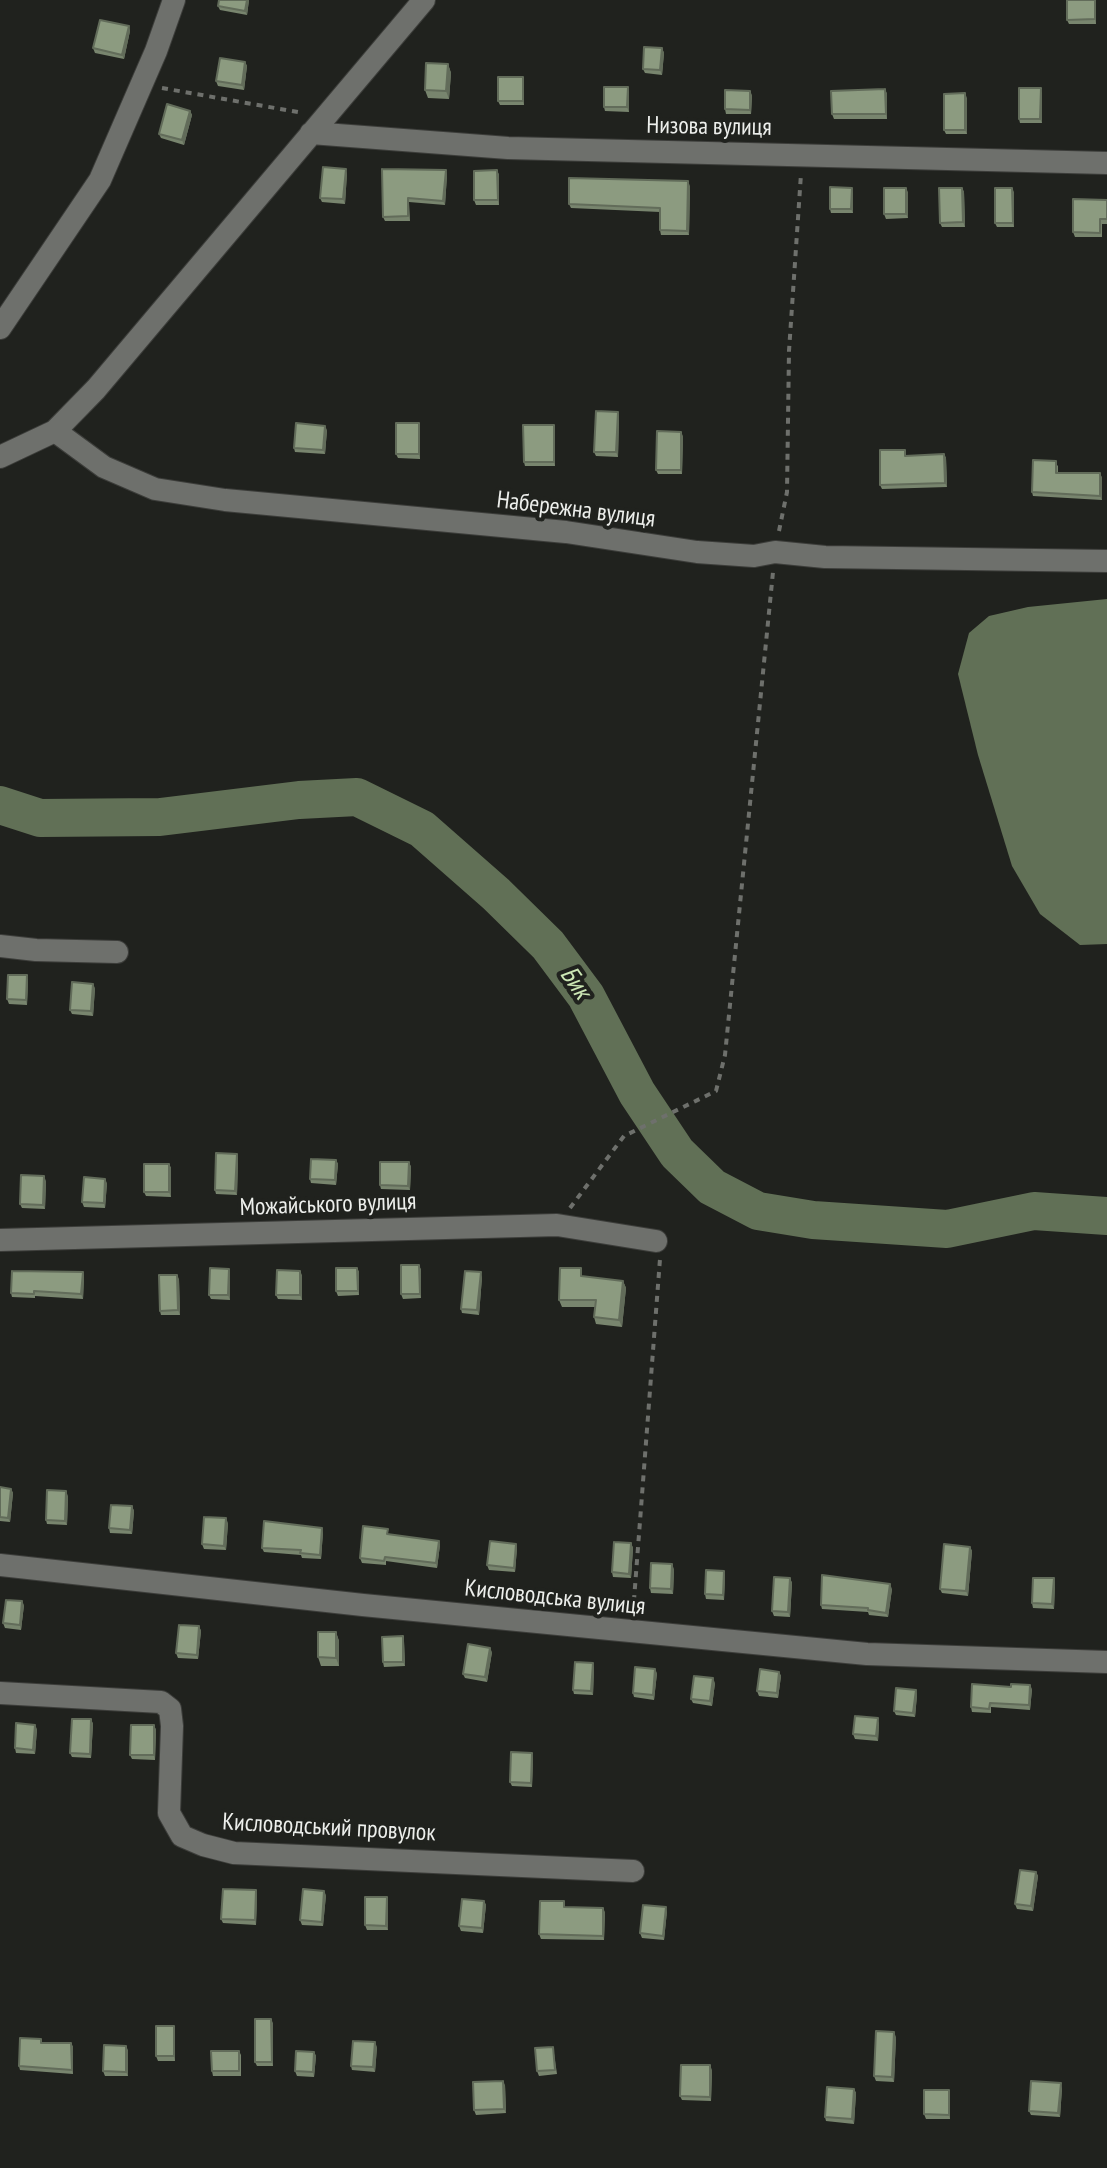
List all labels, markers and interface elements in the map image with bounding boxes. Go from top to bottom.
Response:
street label: Низова вулиця [646,112,772,142]
street label: Набережна вулиця [495,486,657,534]
water label: Бик [553,961,597,1005]
street label: Можайського вулиця [239,1188,417,1222]
street label: Кисловодська вулиця [463,1574,647,1622]
street label: Кисловодський провулок [222,1808,436,1848]

